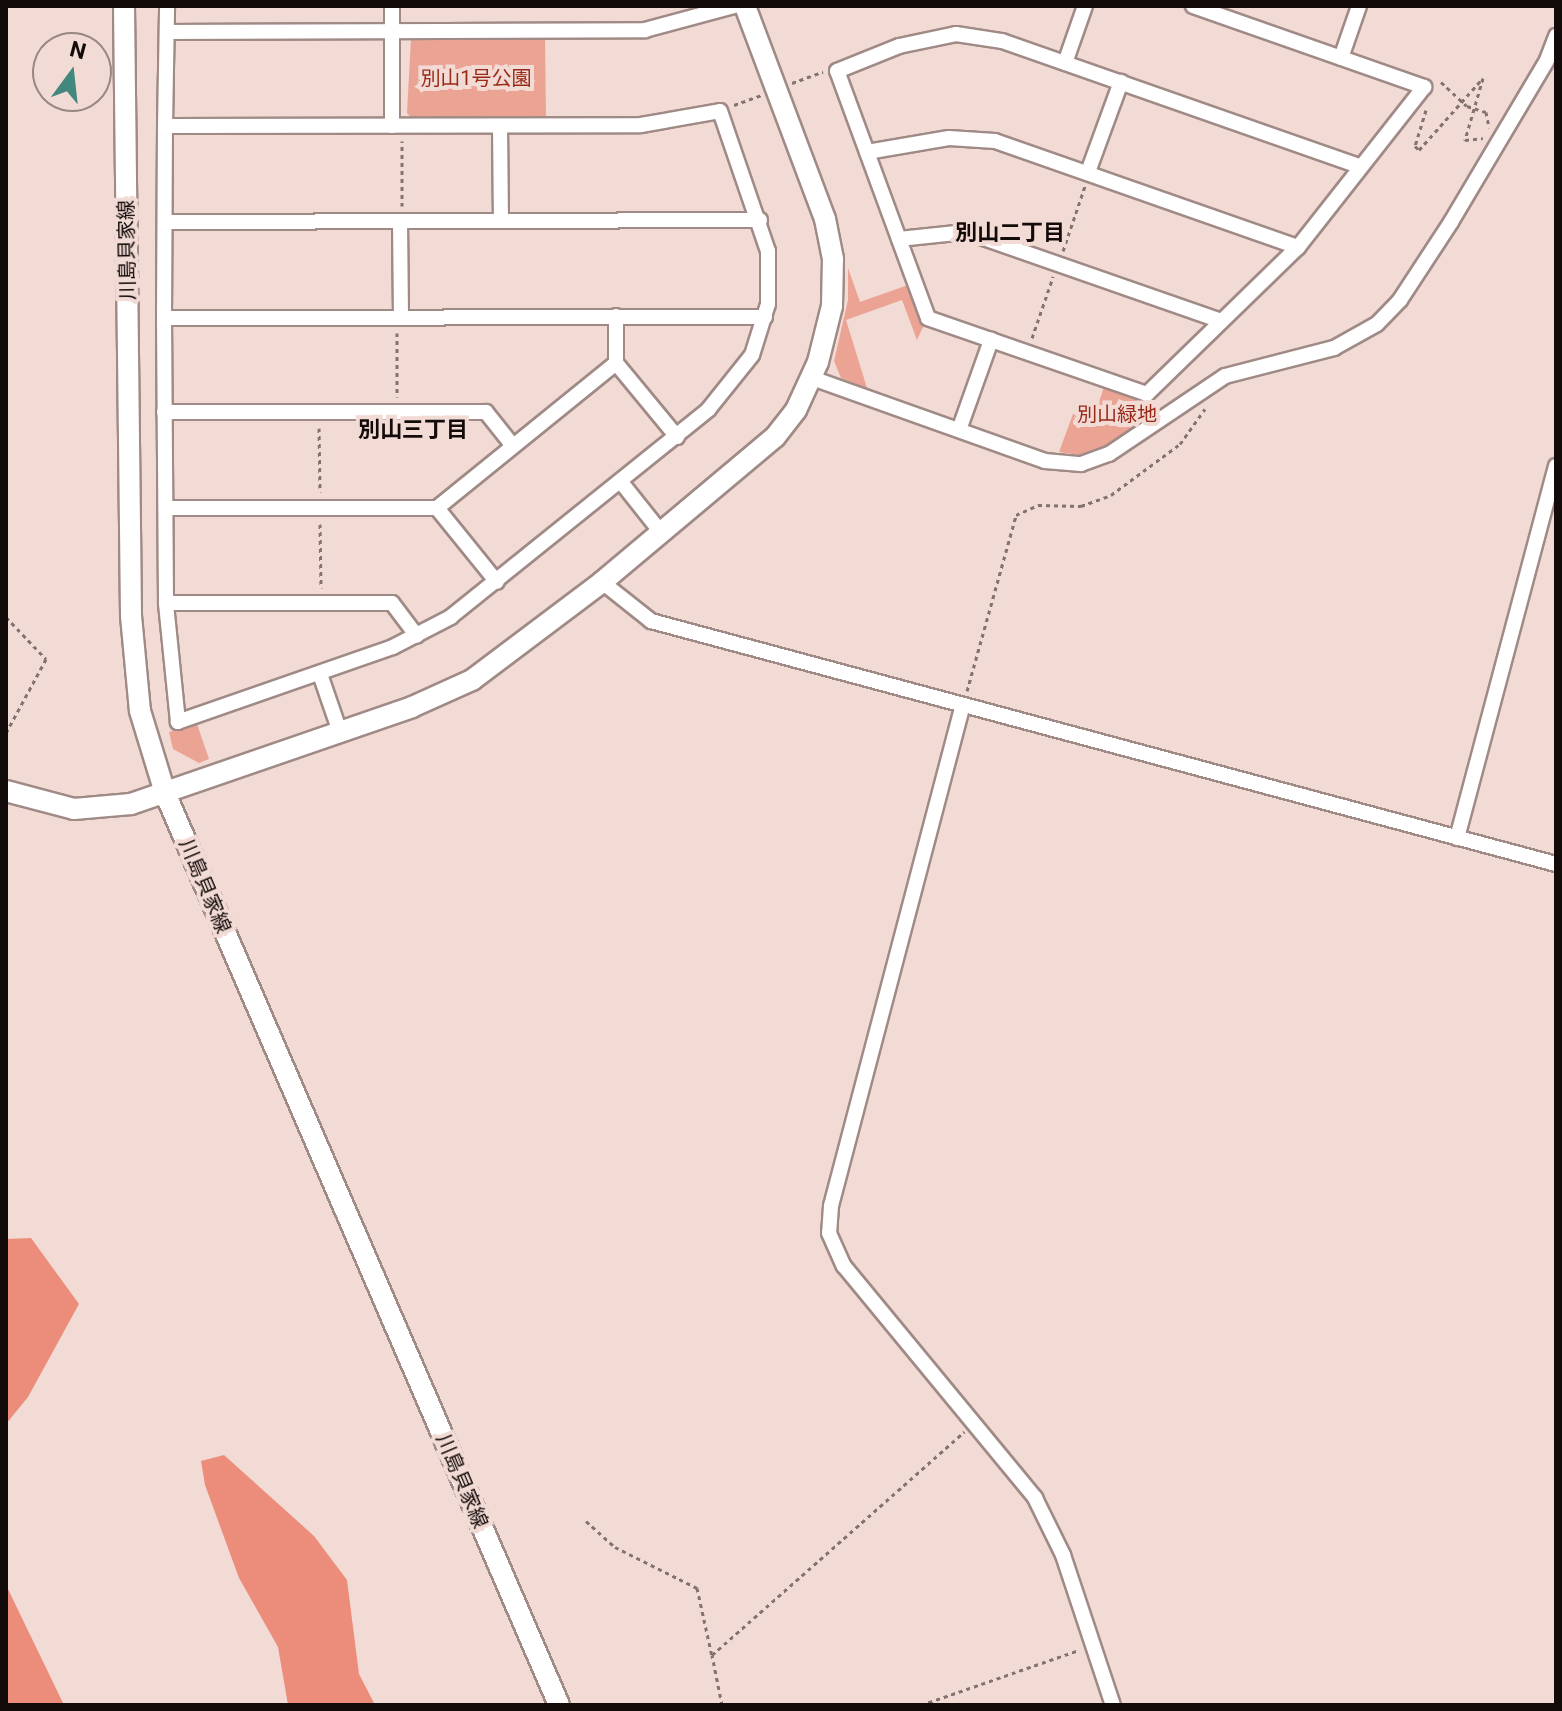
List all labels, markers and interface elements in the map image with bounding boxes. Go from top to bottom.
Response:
north arrow [32,32,112,112]
text: N [67,36,89,64]
park label: 別山1号公園 [420,66,532,90]
street label: 川島貝家線 [114,200,140,300]
district label: 別山二丁目 [955,220,1065,246]
park label: 別山緑地 [1077,402,1157,426]
district label: 別山三丁目 [358,417,468,443]
street label: 川島貝家線 [174,835,236,937]
street label: 川島貝家線 [431,1430,493,1532]

